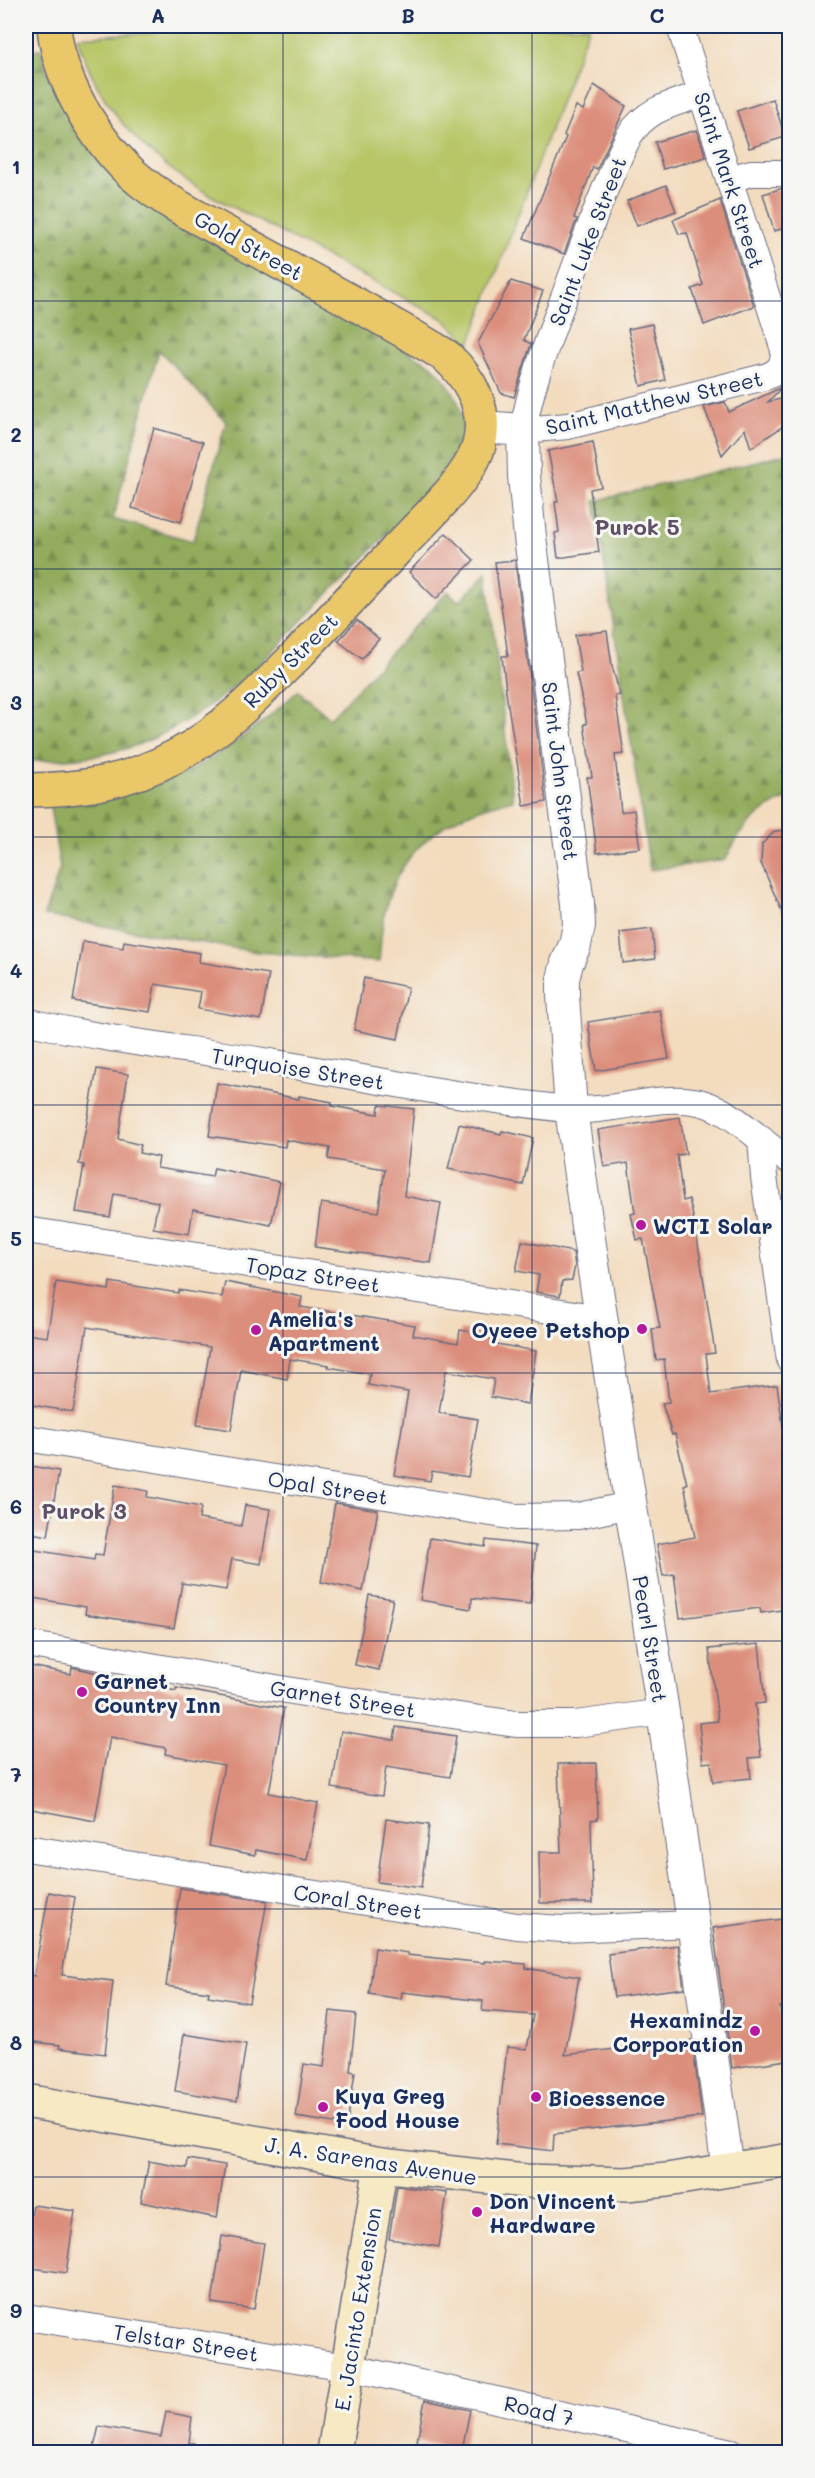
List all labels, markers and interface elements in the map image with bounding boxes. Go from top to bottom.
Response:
text: A [151,2,165,28]
text: B [401,2,415,28]
text: C [650,2,665,28]
street label: Saint Mark Street [689,88,771,272]
text: 1 [12,153,20,179]
street label: Saint Luke Street [542,153,632,329]
street label: Gold Street [190,204,308,286]
street label: Saint Matthew Street [543,364,765,440]
text: 2 [10,421,22,447]
district label: Purok 5 [594,512,680,541]
street label: Ruby Street [237,607,343,713]
street label: Saint John Street [537,680,585,862]
text: 3 [10,689,22,715]
text: 4 [10,957,23,983]
street label: Turquoise Street [210,1041,386,1095]
place label: WCTI Solar [653,1212,773,1239]
marker: WCTI Solar [634,1218,648,1232]
text: 5 [10,1225,22,1251]
street label: Topaz Street [244,1250,382,1298]
place label: Amelia's Apartment [268,1305,380,1356]
place label: Oyeee Petshop [472,1316,630,1344]
marker: Oyeee Petshop [635,1322,649,1336]
marker: Amelia's Apartment [249,1323,263,1337]
street label: Opal Street [266,1464,390,1510]
text: 6 [10,1493,22,1519]
district label: Purok 3 [41,1496,127,1525]
street label: Pearl Street [628,1574,674,1704]
place label: Garnet Country Inn [94,1667,220,1719]
street label: Garnet Street [268,1673,418,1723]
marker: Garnet Country Inn [75,1685,89,1699]
text: 7 [10,1761,22,1787]
street label: Coral Street [292,1878,424,1924]
place label: Hexamindz Corporation [613,2006,743,2057]
marker: Hexamindz Corporation [748,2024,762,2038]
text: 8 [10,2029,22,2055]
place label: Kuya Greg Food House [335,2082,460,2133]
place label: Bioessence [548,2084,665,2111]
marker: Bioessence [529,2090,543,2104]
marker: Kuya Greg Food House [316,2100,330,2114]
street label: J. A. Sarenas Avenue [263,2130,479,2190]
place label: Don Vincent Hardware [489,2187,616,2238]
street label: E. Jacinto Extension [328,2205,386,2413]
marker: Don Vincent Hardware [470,2205,484,2219]
text: 9 [10,2297,22,2323]
street label: Telstar Street [111,2317,261,2367]
street label: Road 7 [502,2389,576,2431]

